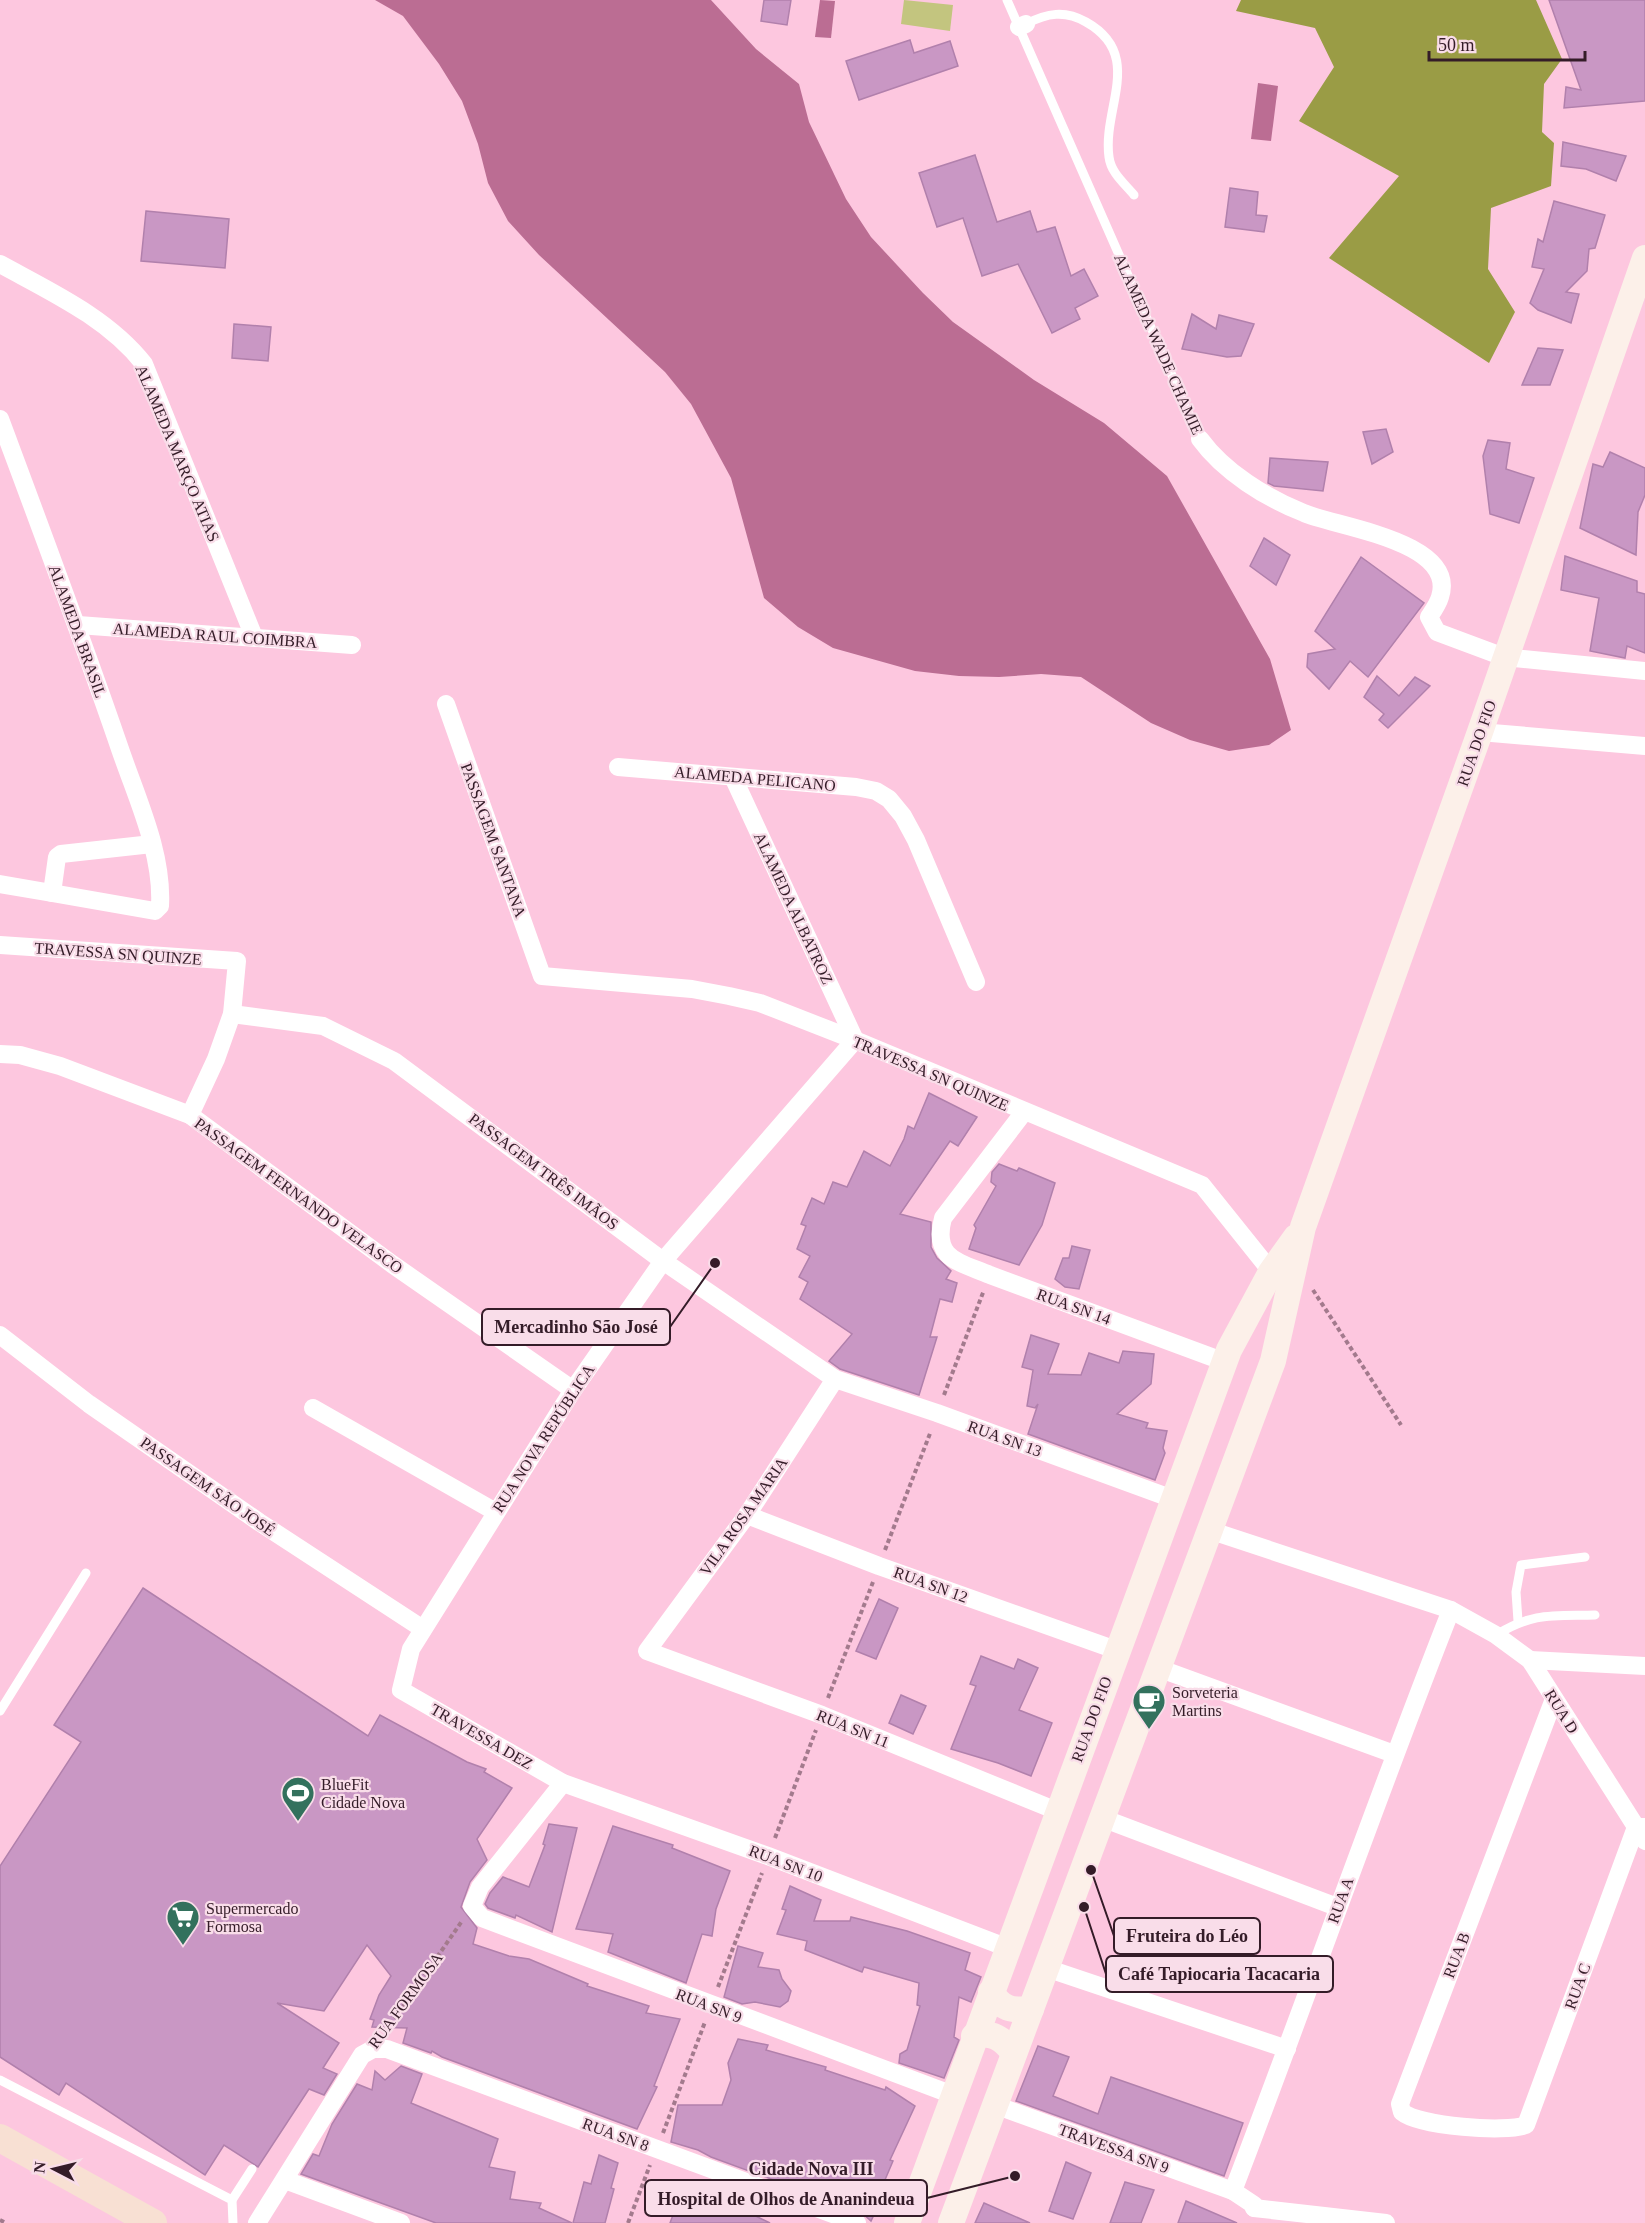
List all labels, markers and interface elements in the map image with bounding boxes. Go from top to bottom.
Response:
scale bar [1429,24,1585,62]
text: 50 m [1438,35,1475,55]
street label: ALAMEDA WADE CHAMIE [1111,251,1206,437]
street label: ALAMEDA MARÇO ATIAS [132,362,223,544]
street label: ALAMEDA BRASIL [46,562,109,700]
street label: ALAMEDA RAUL COIMBRA [112,620,318,651]
street label: RUA DO FIO [1454,698,1499,788]
street label: PASSAGEM SANTANA [458,761,530,920]
street label: ALAMEDA PELICANO [673,763,836,794]
street label: ALAMEDA ALBATROZ [751,829,836,987]
street label: TRAVESSA SN QUINZE [34,939,202,968]
street label: TRAVESSA SN QUINZE [850,1033,1011,1114]
street label: PASSAGEM TRÊS IMÃOS [466,1109,622,1233]
street label: PASSAGEM FERNANDO VELASCO [192,1114,406,1276]
street label: RUA SN 14 [1035,1285,1113,1328]
callout: Mercadinho São José [482,1309,670,1345]
text: Mercadinho São José [494,1317,658,1337]
street label: RUA NOVA REPÚBLICA [488,1360,598,1515]
street label: RUA SN 13 [966,1417,1044,1460]
street label: PASSAGEM SÃO JOSÉ [137,1433,279,1539]
street label: VILA ROSA MARIA [696,1454,791,1579]
street label: RUA SN 12 [892,1563,970,1606]
street label: RUA DO FIO [1068,1674,1115,1764]
cafe icon: Sorveteria Martins [1131,1683,1167,1730]
place label: Sorveteria Martins [1172,1684,1238,1719]
street label: RUA D [1542,1686,1582,1736]
street label: TRAVESSA DEZ [428,1700,536,1773]
street label: RUA SN 11 [814,1706,892,1751]
sports icon: BlueFit Cidade Nova [280,1775,316,1822]
place label: BlueFit Cidade Nova [321,1776,405,1811]
street label: RUA SN 10 [747,1842,825,1885]
street label: RUA A [1324,1874,1357,1925]
supermarket icon: Supermercado Formosa [165,1899,201,1946]
place label: Supermercado Formosa [206,1900,298,1935]
callout: Fruteira do Léo [1114,1918,1260,1954]
text: Fruteira do Léo [1126,1926,1248,1946]
street label: RUA B [1440,1930,1473,1980]
street label: RUA FORMOSA [365,1949,446,2052]
callout: Café Tapiocaria Tacacaria [1106,1956,1333,1992]
street label: RUA C [1561,1961,1594,2011]
text: Café Tapiocaria Tacacaria [1118,1964,1320,1984]
street label: RUA SN 9 [673,1985,744,2026]
street label: RUA SN 8 [580,2115,651,2154]
street label: TRAVESSA SN 9 [1056,2121,1171,2176]
north arrow [24,2139,84,2199]
district label: Cidade Nova III [748,2159,874,2179]
text: N [30,2160,49,2174]
callout: Hospital de Olhos de Ananindeua [645,2180,927,2216]
text: Hospital de Olhos de Ananindeua [657,2189,915,2209]

